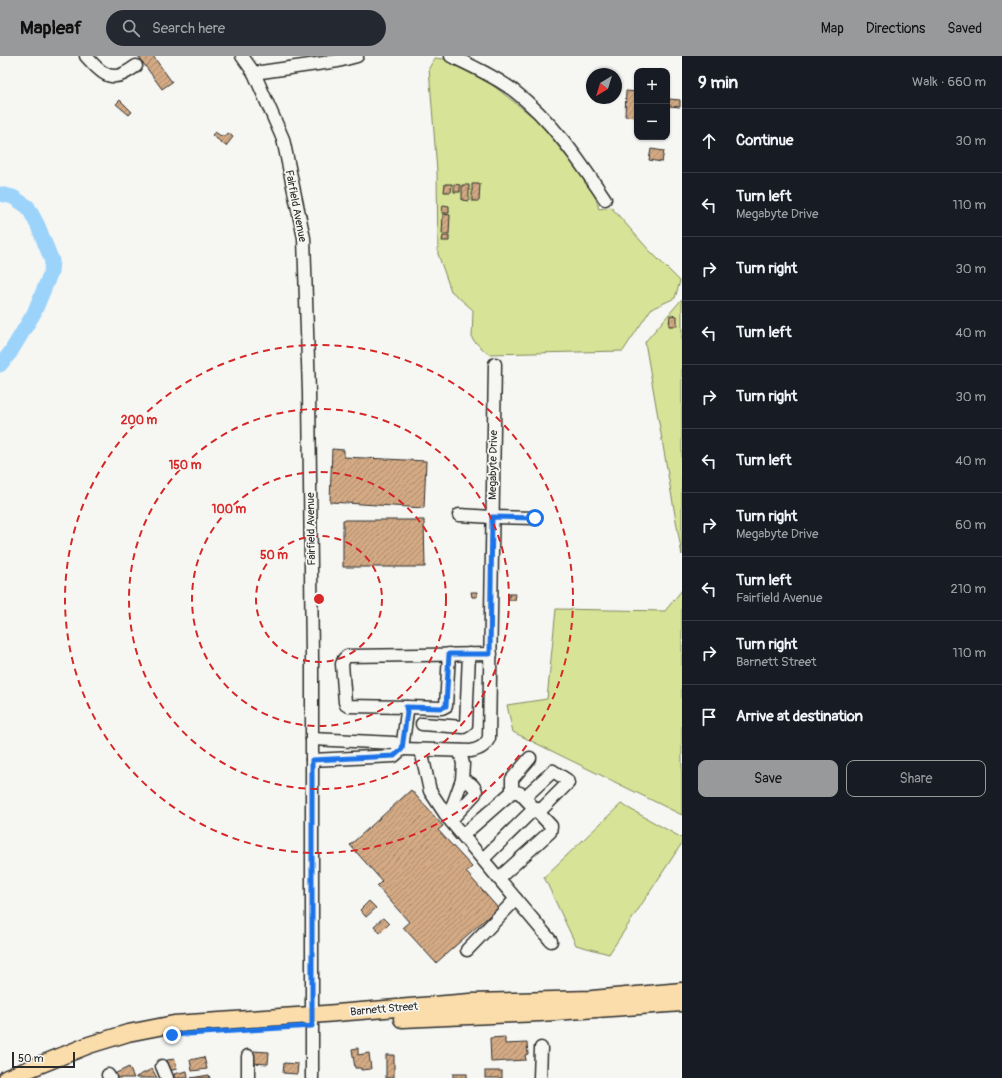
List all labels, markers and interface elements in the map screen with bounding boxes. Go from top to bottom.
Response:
search box [106,10,386,46]
text: Mapleaf [20,16,82,40]
icon: search [120,17,142,39]
text: Search here [152,19,225,38]
text: Map [821,20,844,37]
text: Directions [866,20,925,37]
text: Saved [947,20,982,37]
north arrow [586,68,622,104]
map controls [634,68,670,140]
button: + [634,68,670,104]
text: 9 min [698,72,738,93]
text: Walk · 660 m [912,74,986,90]
button: − [634,104,670,140]
icon: ahead [698,130,720,152]
text: Continue [736,131,794,150]
text: 30 m [956,133,986,149]
street label: Fairfield Avenue [283,169,309,244]
text: Turn left [736,187,792,206]
icon: left [698,194,720,216]
text: 110 m [953,197,986,213]
text: Megabyte Drive [736,206,819,222]
icon: right [698,258,720,280]
text: Turn right [736,259,797,278]
text: 30 m [956,261,986,277]
icon: left [698,322,720,344]
text: Turn left [736,323,792,342]
text: 40 m [955,325,986,341]
icon: right [698,386,720,408]
text: Turn right [736,387,797,406]
text: 30 m [956,389,986,405]
text: 200 m [121,413,158,428]
street label: Megabyte Drive [486,429,500,500]
icon: left [698,450,720,472]
text: Turn left [736,451,792,470]
text: 40 m [955,453,986,469]
text: 150 m [169,458,202,473]
street label: Fairfield Avenue [304,492,318,566]
text: 100 m [212,502,247,517]
text: Turn right [736,507,797,526]
route start [526,509,544,527]
icon: right [698,514,720,536]
text: 60 m [955,517,986,533]
text: Megabyte Drive [736,526,819,542]
text: 50 m [260,548,288,563]
text: Turn left [736,571,792,590]
icon: left [698,578,720,600]
text: 210 m [950,581,986,597]
text: Fairfield Avenue [736,590,822,606]
centre of rings [312,592,326,606]
text: Turn right [736,635,797,654]
icon: right [698,642,720,664]
text: 110 m [953,645,986,661]
text: Barnett Street [736,654,816,670]
icon: arrive [698,706,720,728]
text: Arrive at destination [736,707,863,726]
button: Save [698,760,838,797]
button: Share [846,760,986,797]
street label: Barnett Street [350,1000,419,1018]
route end [163,1026,181,1044]
scale bar [12,1050,75,1069]
text: 50 m [18,1052,44,1065]

